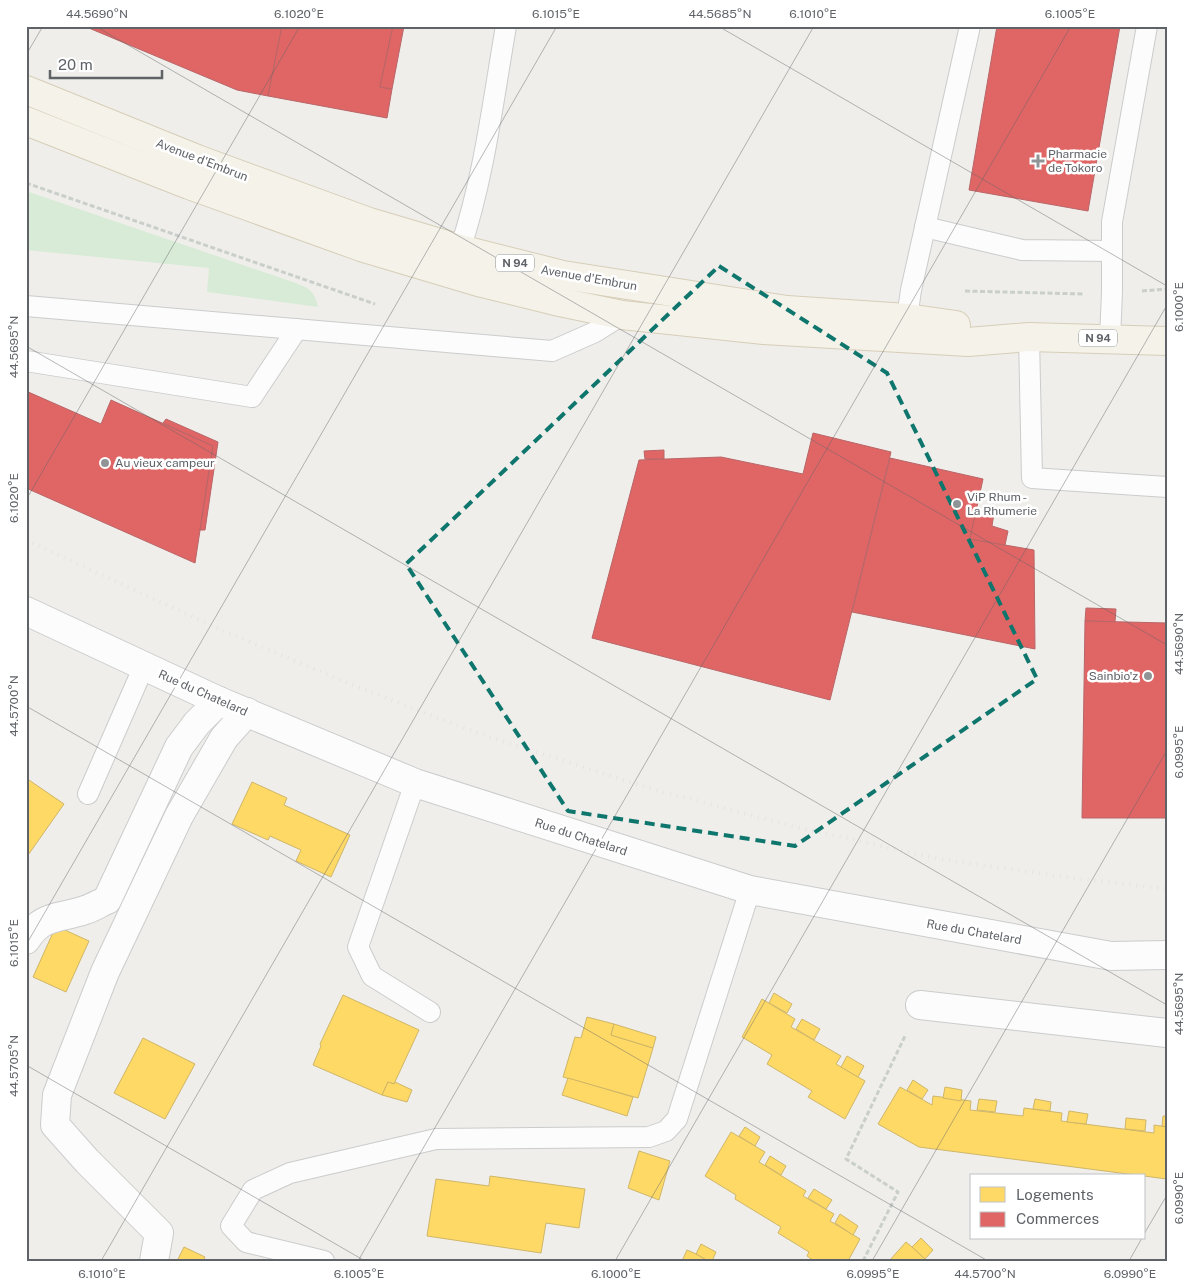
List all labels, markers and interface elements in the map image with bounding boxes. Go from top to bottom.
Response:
text: 44.5690°N [66,7,128,21]
text: 6.1020°E [274,7,324,21]
text: 6.1015°E [532,7,580,21]
text: 44.5685°N [689,7,751,21]
text: 6.1010°E [789,7,837,21]
text: 6.1005°E [1045,7,1095,21]
scale bar [50,48,162,80]
text: 20 m [58,56,93,73]
street label: Avenue d'Embrun [154,136,250,184]
place label: Pharmacie de Tokoro [1048,147,1107,175]
marker: Pharmacie de Tokoro [1032,155,1044,167]
road number: N 94 [496,254,534,272]
street label: Avenue d'Embrun [540,263,638,293]
text: 6.1000°E [1172,282,1186,332]
text: 44.5695°N [7,316,21,378]
road number: N 94 [1079,329,1117,346]
place label: Au vieux campeur [115,456,215,470]
marker: Au vieux campeur [99,457,111,469]
text: 6.1020°E [7,473,21,523]
place label: ViP Rhum - La Rhumerie [967,490,1037,518]
marker: ViP Rhum - La Rhumerie [951,498,963,510]
text: 44.5690°N [1172,613,1186,675]
street label: Rue du Chatelard [156,667,250,719]
place label: Sainbio'z [1089,669,1138,683]
marker: Sainbio'z [1142,670,1154,682]
text: 44.5700°N [7,675,21,737]
text: 6.0995°E [1172,725,1186,779]
street label: Rue du Chatelard [533,815,629,859]
street label: Rue du Chatelard [925,917,1023,947]
text: 6.1015°E [7,919,21,967]
text: 44.5695°N [1172,973,1186,1035]
text: 44.5705°N [7,1035,21,1097]
text: 6.0990°E [1172,1172,1186,1224]
legend [970,1174,1146,1240]
text: Logements [1016,1186,1094,1203]
text: Commerces [1016,1210,1099,1227]
text: 6.1010°E [78,1267,126,1281]
text: 6.1005°E [334,1267,384,1281]
text: 6.1000°E [591,1267,641,1281]
text: 6.0995°E [846,1267,900,1281]
text: 44.5700°N [954,1267,1016,1281]
text: 6.0990°E [1104,1267,1156,1281]

